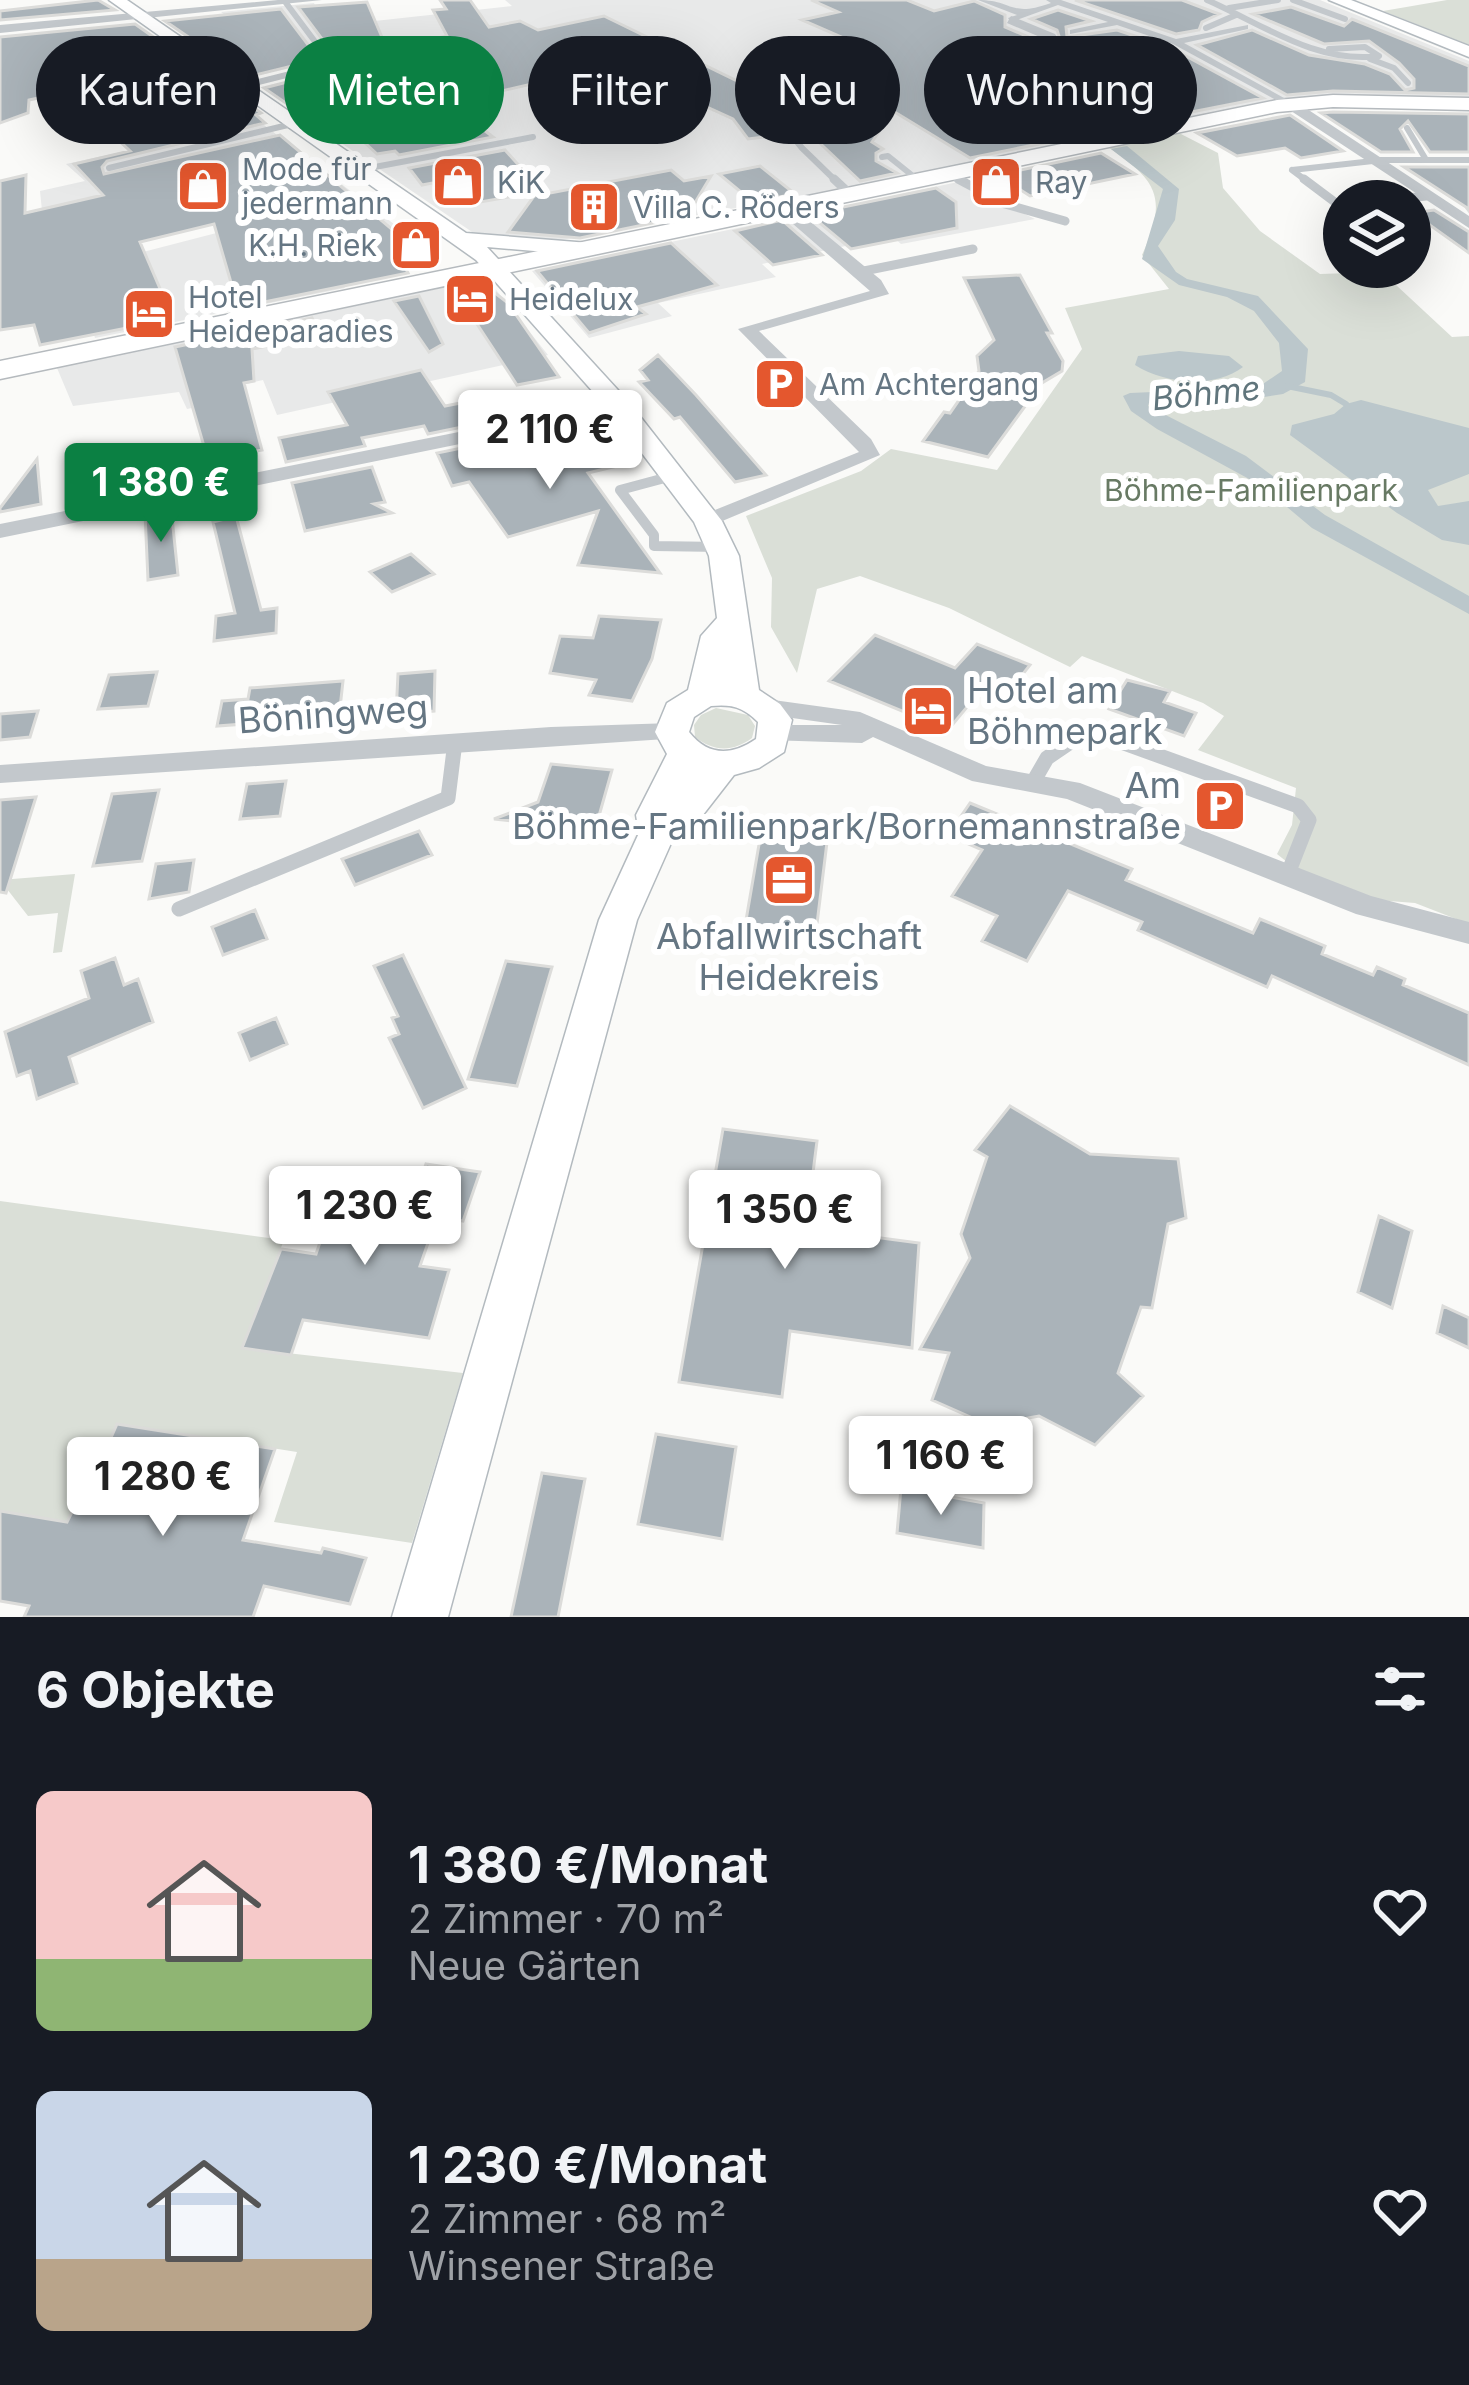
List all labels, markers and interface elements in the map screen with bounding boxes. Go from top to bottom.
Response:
chip: Kaufen [36,36,260,144]
chip: Mieten [284,36,504,144]
chip: Filter [528,36,711,144]
chip: Neu [735,36,900,144]
chip: Wohnung [924,36,1197,144]
place label: Mode für jedermann [241,151,393,221]
shop icon: KiK [430,154,486,210]
shop icon: Ray [968,154,1024,210]
shop icon: Mode für jedermann [175,158,231,214]
place label: KiK [497,164,545,200]
place label: Ray [1035,164,1088,200]
building icon: Villa C. Röders [566,179,622,235]
map controls [1323,180,1431,288]
button: layers [1323,180,1431,288]
place label: Villa C. Röders [633,189,840,225]
shop icon: K.H. Riek [388,217,444,273]
place label: K.H. Riek [248,227,378,263]
hotel icon: Heidelux [442,271,498,327]
place label: Hotel Heideparadies [188,279,394,349]
place label: Heidelux [509,281,633,317]
hotel icon: Hotel Heideparadies [121,286,177,342]
parking icon: Am Achtergang [752,356,808,412]
place label: Am Achtergang [819,366,1039,402]
water label: Böhme [1150,367,1262,419]
pin: 2 110 € [439,390,661,492]
text: 2 110 € [485,405,615,452]
pin: 1 380 € [50,443,272,545]
text: 1 380 € [92,458,230,505]
park label: Böhme-Familienpark [1104,472,1398,508]
place label: Hotel am Böhmepark [967,668,1163,753]
hotel icon: Hotel am Böhmepark [900,683,956,739]
street label: Böningweg [237,685,429,743]
place label: Am Böhme-Familienpark/Bornemannstraße [512,763,1181,848]
parking icon: Am Böhme-Familienpark/Bornemannstraße [1192,778,1248,834]
office icon: Abfallwirtschaft Heidekreis [761,852,817,908]
place label: Abfallwirtschaft Heidekreis [656,914,922,999]
pin: 1 230 € [254,1166,476,1268]
pin: 1 350 € [674,1170,896,1272]
text: 1 230 € [296,1181,434,1228]
text: 1 350 € [716,1185,854,1232]
pin: 1 160 € [830,1416,1052,1518]
text: 1 160 € [876,1431,1006,1478]
pin: 1 280 € [52,1437,274,1539]
text: 1 280 € [94,1452,232,1499]
icon: filters [1367,1656,1433,1722]
text: 6 Objekte [36,1659,275,1720]
text: 1 380 €/Monat [408,1834,768,1895]
icon: home [132,1839,276,1983]
icon: heart [1367,1878,1433,1944]
text: 2 Zimmer · 70 m² [408,1895,724,1942]
text: Neue Gärten [408,1942,641,1989]
text: 1 230 €/Monat [408,2134,767,2195]
icon: home [132,2139,276,2283]
icon: heart [1367,2178,1433,2244]
text: 2 Zimmer · 68 m² [408,2195,726,2242]
text: Winsener Straße [408,2242,715,2289]

